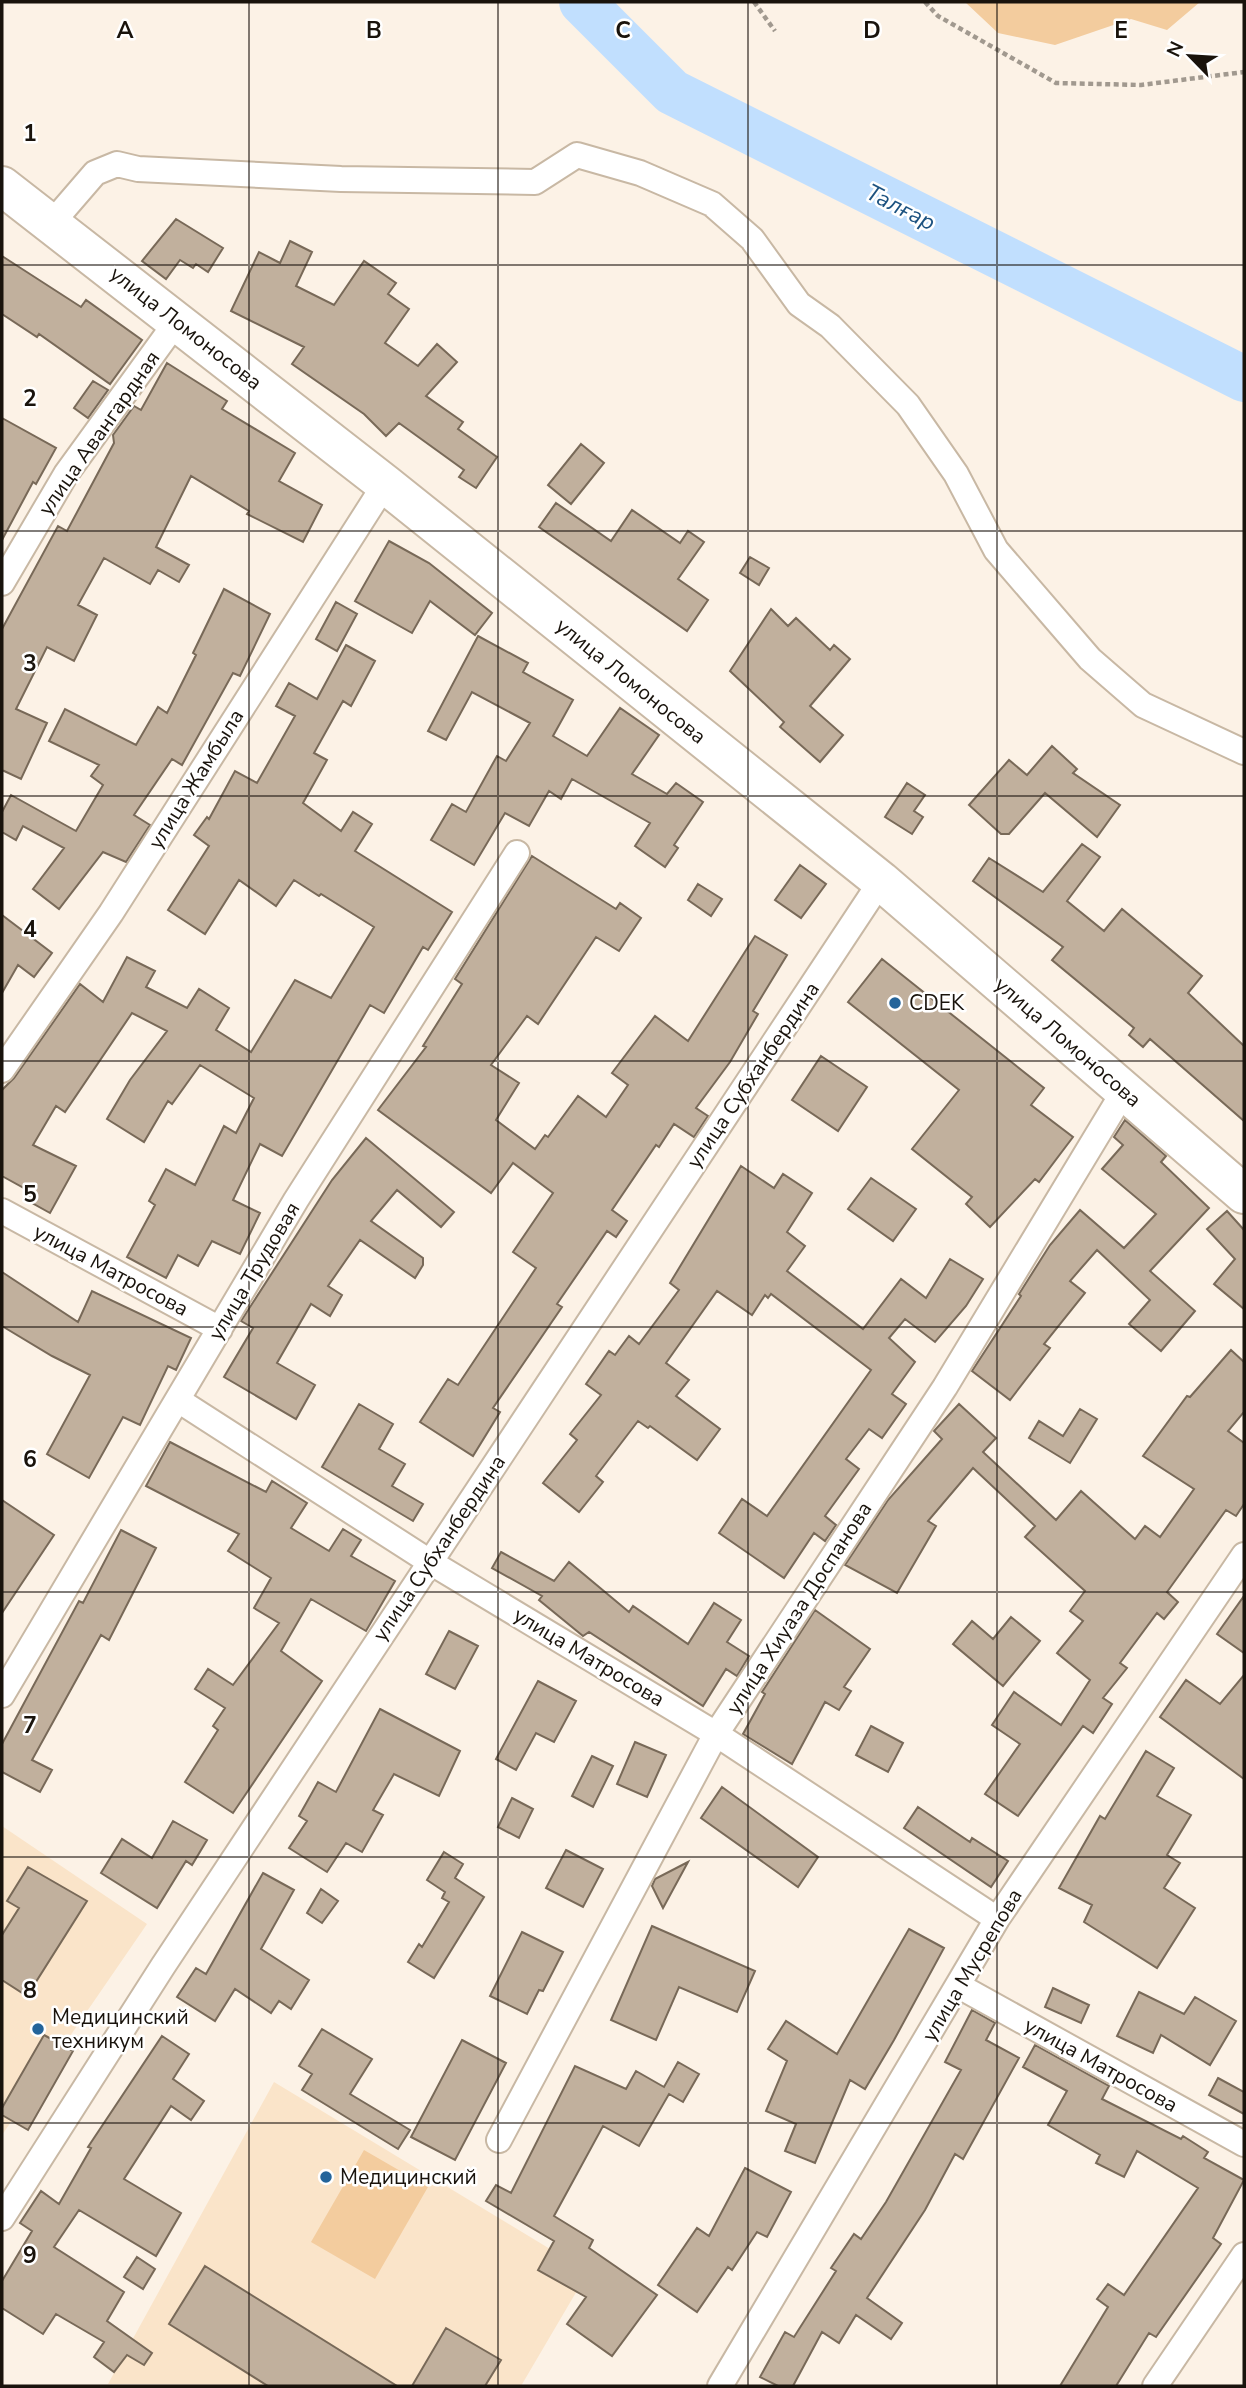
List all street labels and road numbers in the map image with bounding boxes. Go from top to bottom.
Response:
street label: улица Ломоносова [104,260,268,396]
street label: улица Авангардная [32,345,166,521]
street label: улица Ломоносова [550,612,712,750]
street label: улица Жамбыла [142,704,250,854]
street label: улица Ломоносова [989,970,1147,1114]
street label: улица Субханбердина [680,976,826,1174]
street label: улица Трудовая [202,1197,306,1345]
street label: улица Матросова [29,1217,193,1323]
street label: улица Субханбердина [366,1449,512,1647]
street label: улица Хиуаза Доспанова [720,1496,878,1720]
street label: улица Матросова [508,1601,670,1713]
street label: улица Мусрепова [915,1883,1029,2047]
street label: улица Матросова [1019,2011,1183,2119]

